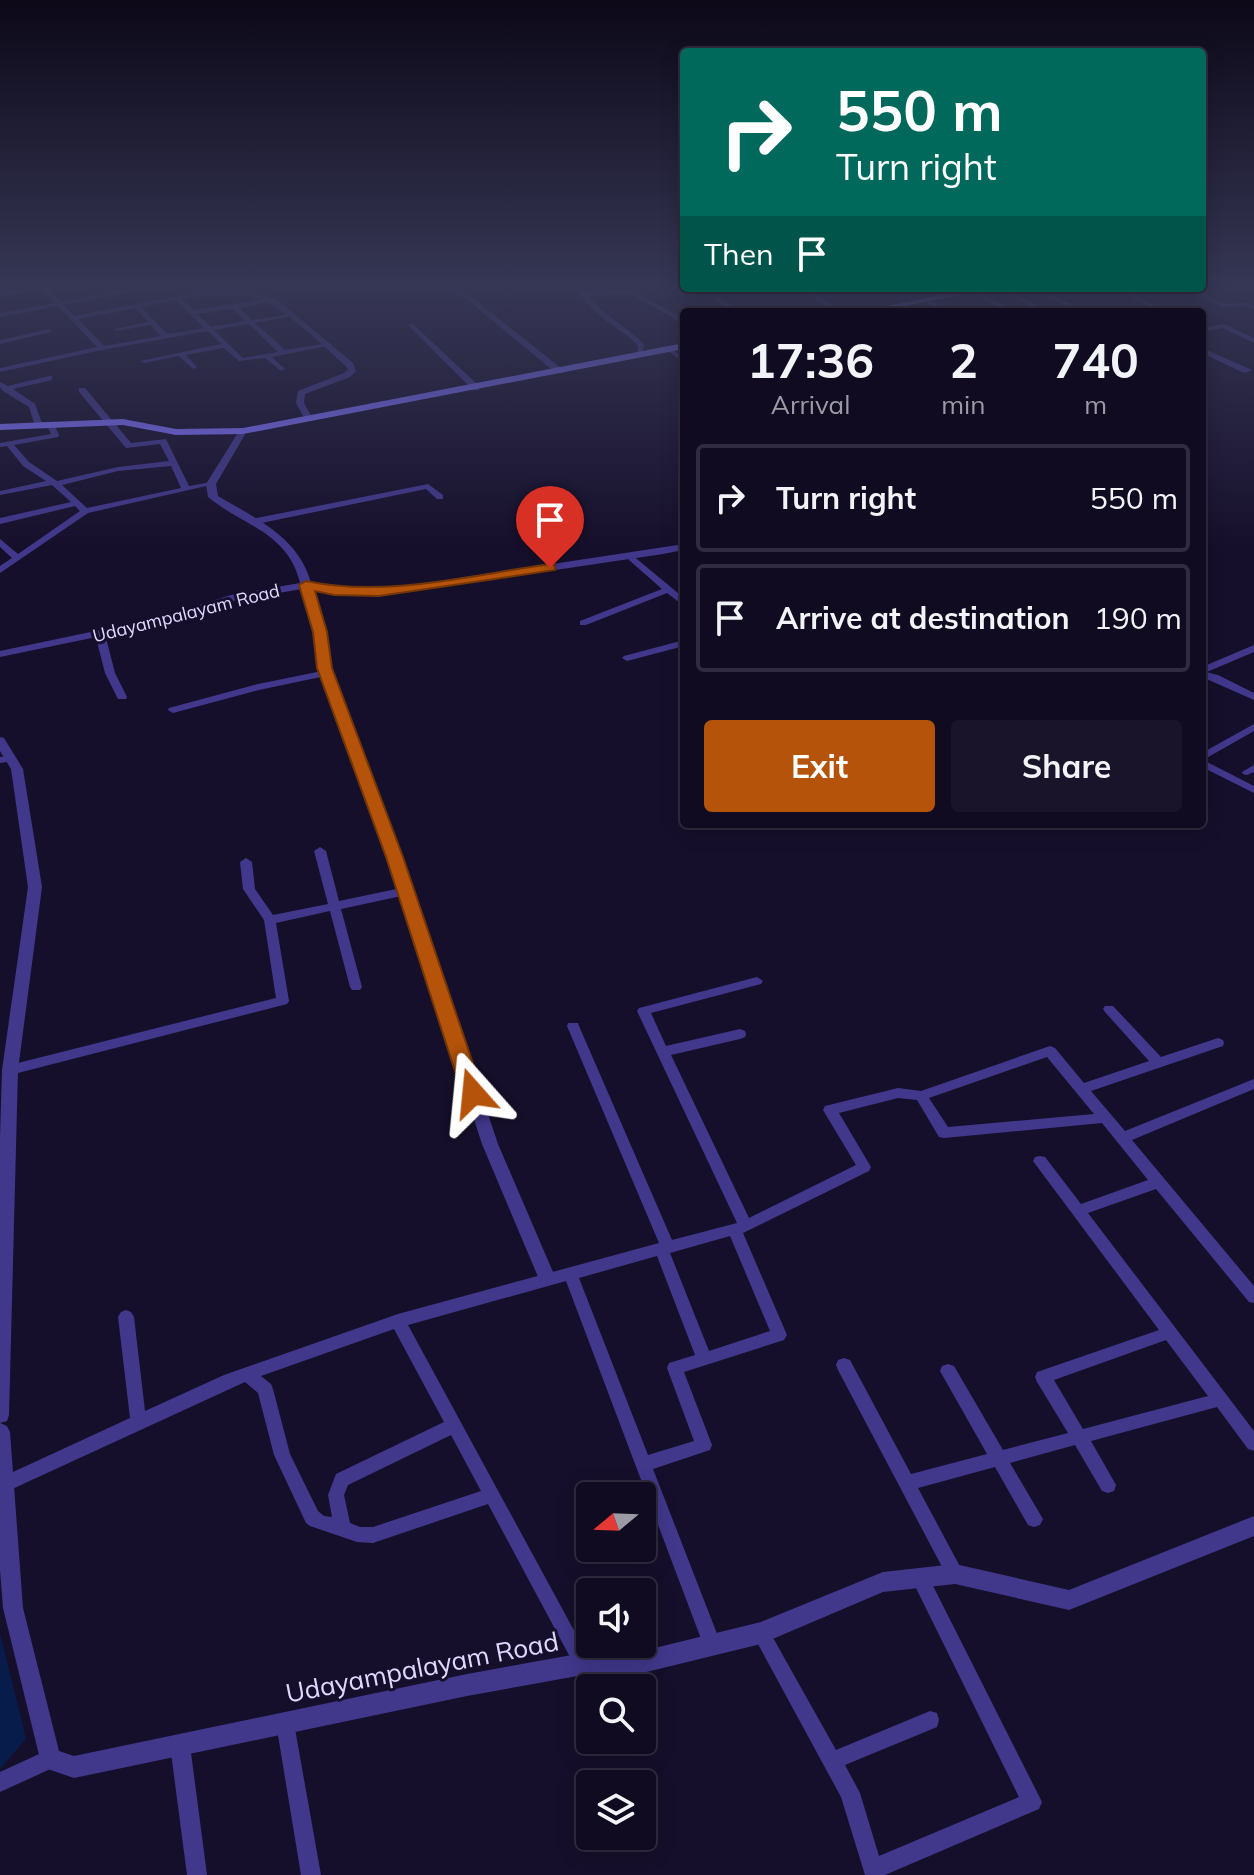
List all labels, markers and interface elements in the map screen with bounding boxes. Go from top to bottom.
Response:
text: 550 m [836,75,1003,145]
icon: right [704,80,808,184]
text: Turn right [836,144,997,189]
icon: arrive [790,232,834,276]
text: Then [704,235,774,273]
text: 17:36 [747,330,874,390]
text: 2 [949,330,978,390]
text: 740 [1053,330,1139,390]
text: Arrival [771,388,850,421]
text: min [941,388,985,421]
text: m [1084,388,1107,421]
icon: right [708,476,752,520]
text: Turn right [776,479,916,517]
text: 550 m [1090,479,1178,517]
pin [516,486,584,568]
icon: arrive [528,498,572,542]
street label: Udayampalayam Road [90,579,282,647]
icon: arrive [708,596,752,640]
text: Arrive at destination [776,599,1070,637]
text: 190 m [1094,599,1182,637]
button: Exit [704,720,935,812]
button: Share [951,720,1182,812]
position arrow [431,1051,515,1135]
north arrow [576,1482,656,1562]
map controls [576,1482,656,1850]
button: sound [576,1578,656,1658]
street label: Udayampalayam Road [283,1624,561,1710]
button: search [576,1674,656,1754]
button: layers [576,1770,656,1850]

